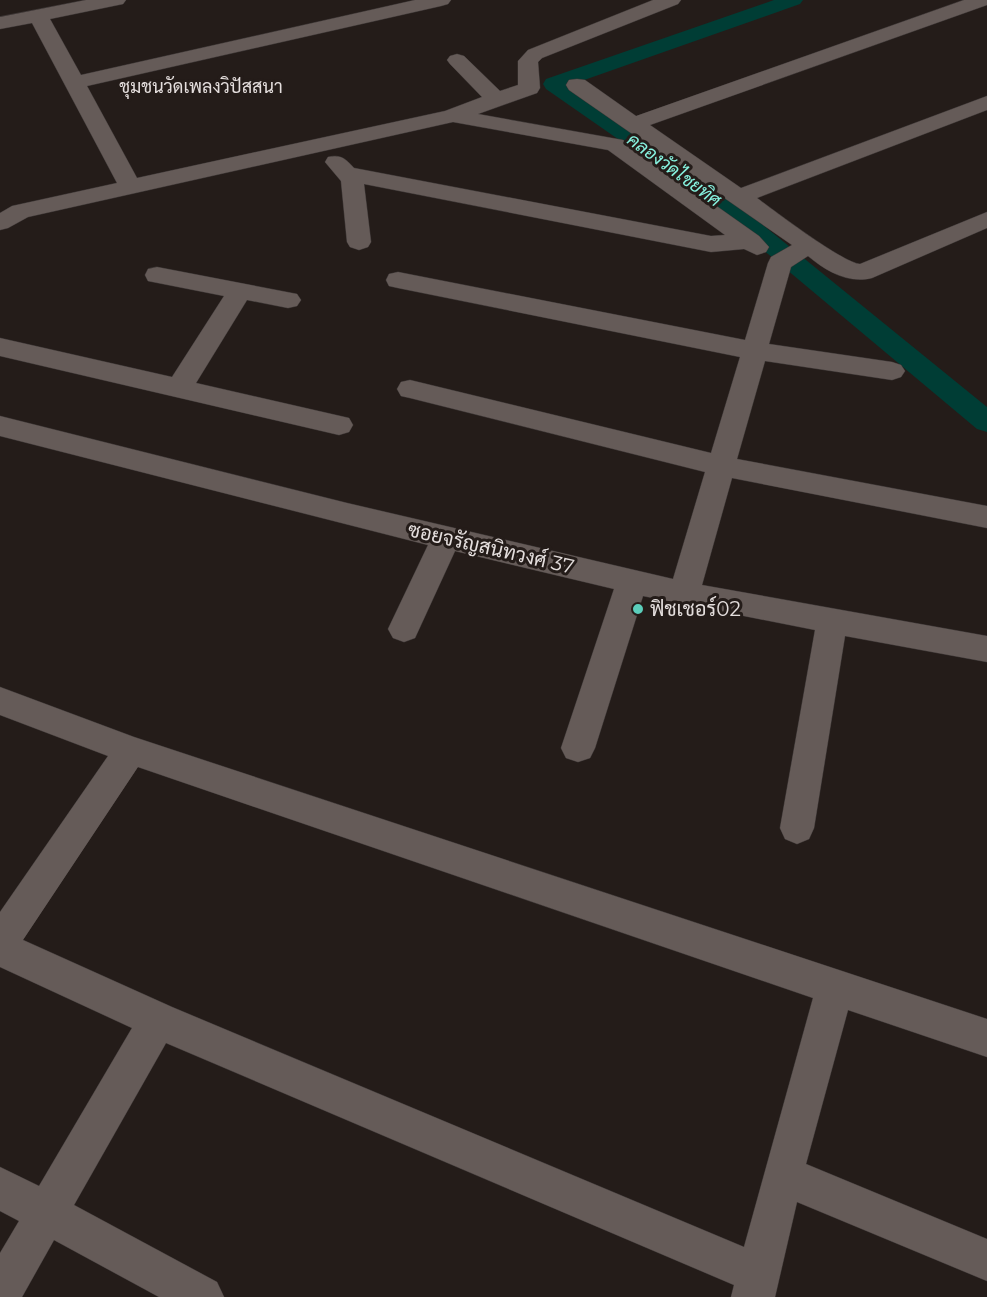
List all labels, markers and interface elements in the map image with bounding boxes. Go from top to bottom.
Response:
district label: ชุมชนวัดเพลงวิปัสสนา [119,76,283,99]
water label: คลองวัดไชยทิศ [623,127,727,212]
street label: ซอยจรัญสนิทวงศ์ 37 [406,515,577,579]
place label: ฟิชเชอร์02 [650,595,741,621]
marker: ฟิชเชอร์02 [631,602,645,616]

